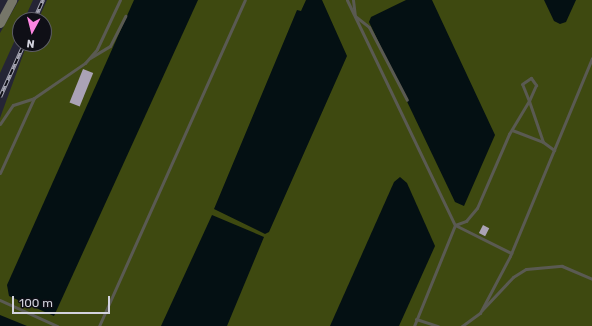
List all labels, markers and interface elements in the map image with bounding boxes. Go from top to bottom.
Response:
north arrow [12,12,52,52]
text: N [26,36,35,50]
scale bar [14,288,112,314]
text: 100 m [19,296,53,310]

